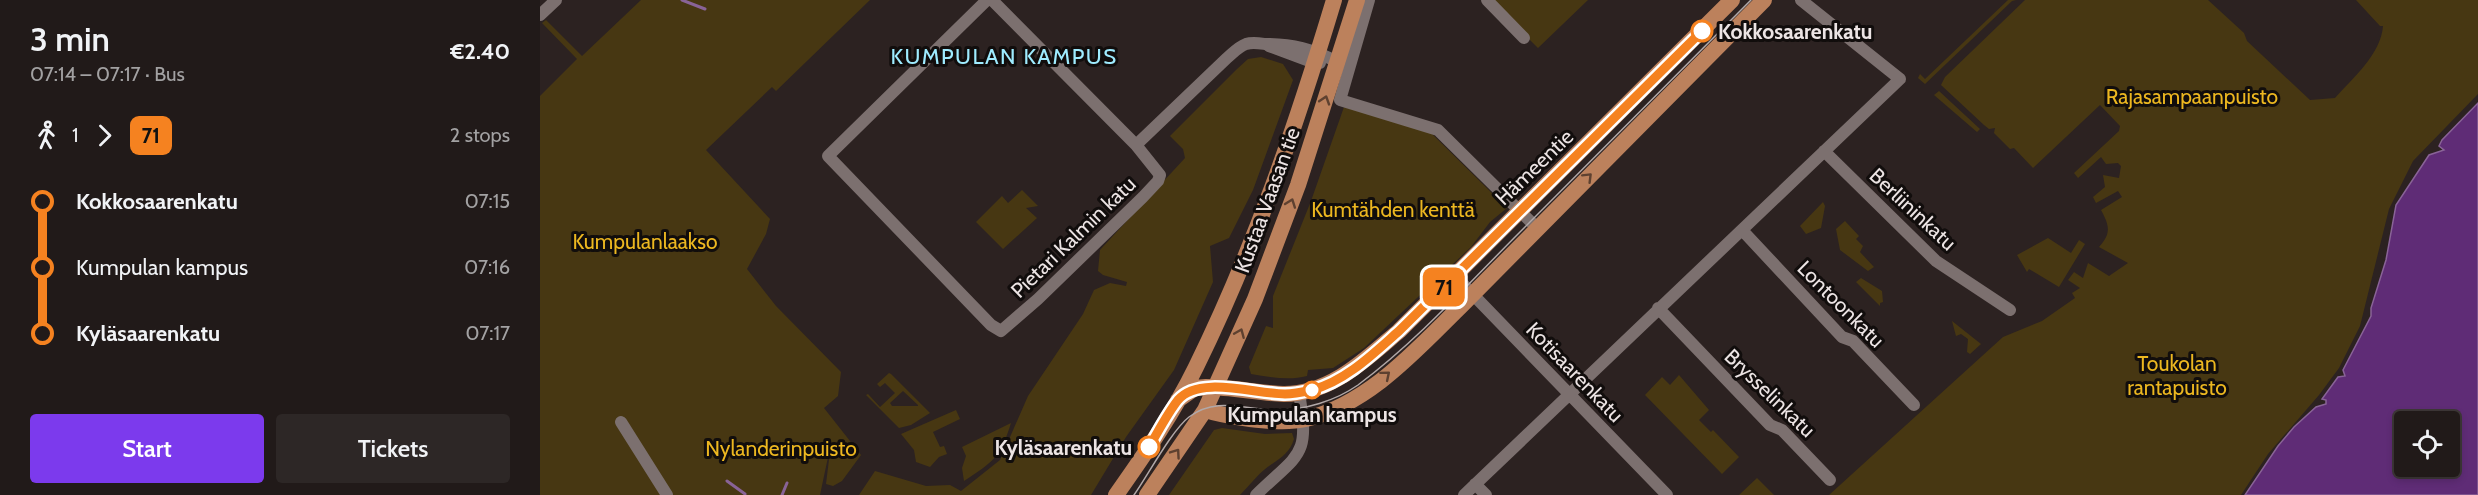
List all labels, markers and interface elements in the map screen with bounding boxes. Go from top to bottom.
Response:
text: 3 min [30,19,110,59]
place label: Kokkosaarenkatu [1718,19,1872,44]
marker: Kokkosaarenkatu [1691,20,1713,42]
text: €2.40 [450,38,510,65]
district label: KUMPULAN KAMPUS [890,43,1118,70]
text: 07:14 – 07:17 · Bus [30,62,185,86]
park label: Rajasampaanpuisto [2106,84,2278,110]
one-way arrow [1318,95,1330,106]
icon: walk [30,119,63,152]
icon: forward [88,119,121,152]
text: 1 [72,123,79,147]
text: 71 [142,123,160,148]
text: 2 stops [450,123,510,147]
street label: Kustaa Vaasan tie [1229,124,1305,276]
street label: Hämeentie [1490,124,1578,210]
street label: Berliininkatu [1865,163,1961,255]
street label: Pietari Kalmin katu [1005,171,1141,303]
one-way arrow [1581,174,1592,185]
text: Kokkosaarenkatu [76,188,238,215]
text: 07:15 [465,189,510,213]
park label: Kumtähden kenttä [1311,197,1475,222]
one-way arrow [1284,198,1297,209]
park label: Kumpulanlaakso [572,229,718,254]
text: Kumpulan kampus [76,254,248,281]
text: 07:16 [464,255,510,279]
street label: Lontoonkatu [1792,255,1890,353]
line badge: 71 [1417,268,1471,306]
text: 71 [1435,275,1453,300]
street label: Kotisaarenkatu [1521,317,1629,427]
text: Kyläsaarenkatu [76,320,220,347]
text: 07:17 [465,321,510,345]
one-way arrow [1233,328,1245,339]
street label: Brysselinkatu [1720,344,1820,442]
park label: Toukolan rantapuisto [2127,351,2227,400]
one-way arrow [1380,371,1391,382]
marker: Kumpulan kampus [1303,381,1321,399]
place label: Kumpulan kampus [1227,402,1397,427]
map controls [2394,411,2460,477]
button: locate [2394,411,2460,477]
button: Start [30,414,264,483]
button: Tickets [276,414,510,483]
place label: Kyläsaarenkatu [994,435,1132,460]
park label: Nylanderinpuisto [705,436,857,461]
marker: Kyläsaarenkatu [1138,436,1160,458]
one-way arrow [1169,448,1180,459]

